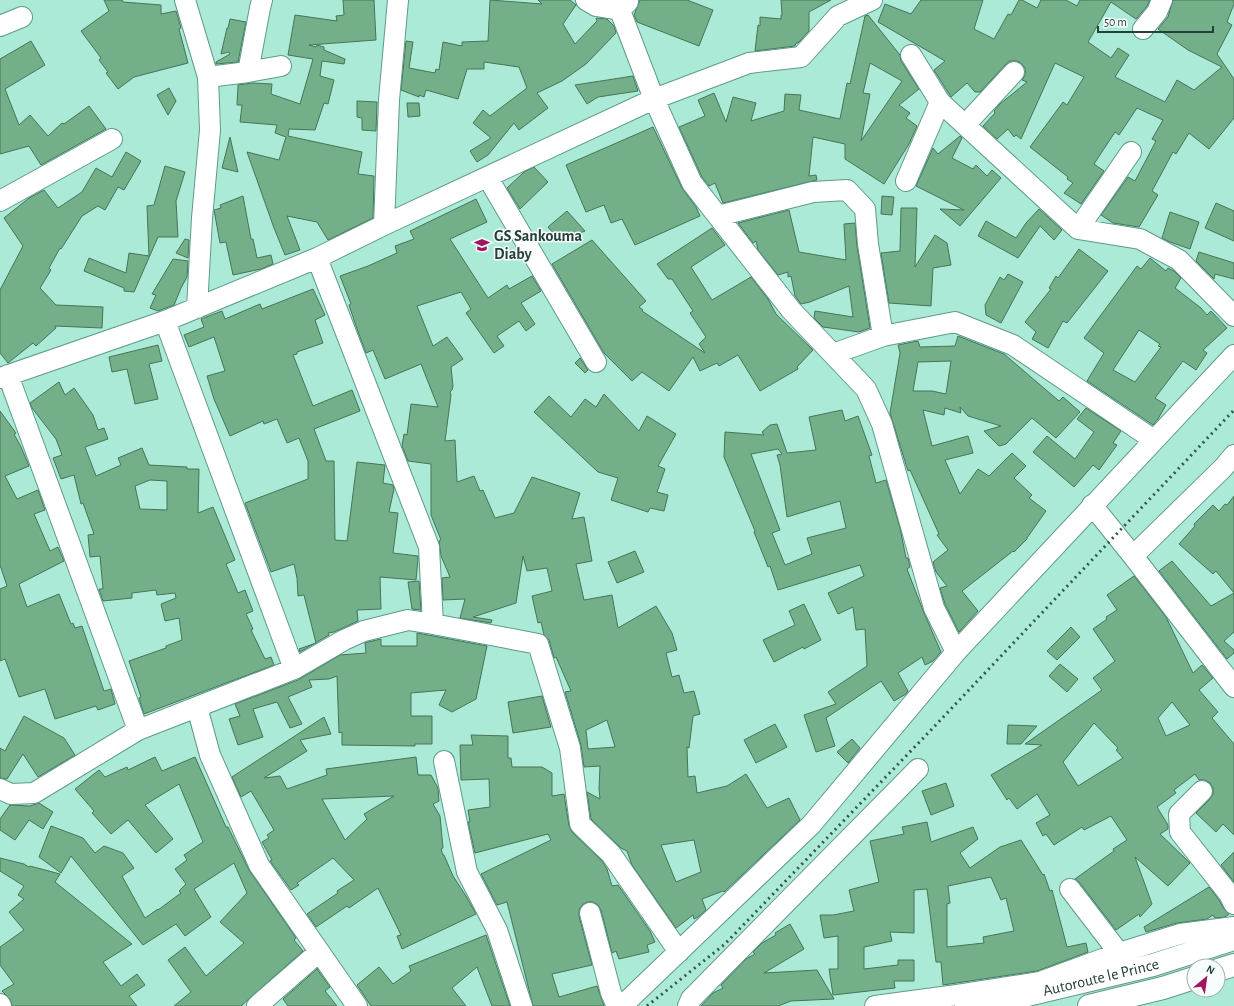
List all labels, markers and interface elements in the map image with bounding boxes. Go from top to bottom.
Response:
scale bar [1098,8,1213,34]
text: 50 m [1104,16,1127,28]
place label: GS Sankouma Diaby [494,228,582,263]
school or university icon: GS Sankouma Diaby [473,236,491,254]
street label: Autoroute le Prince [1041,956,1161,999]
north arrow [1186,958,1226,998]
text: N [1205,963,1217,976]

